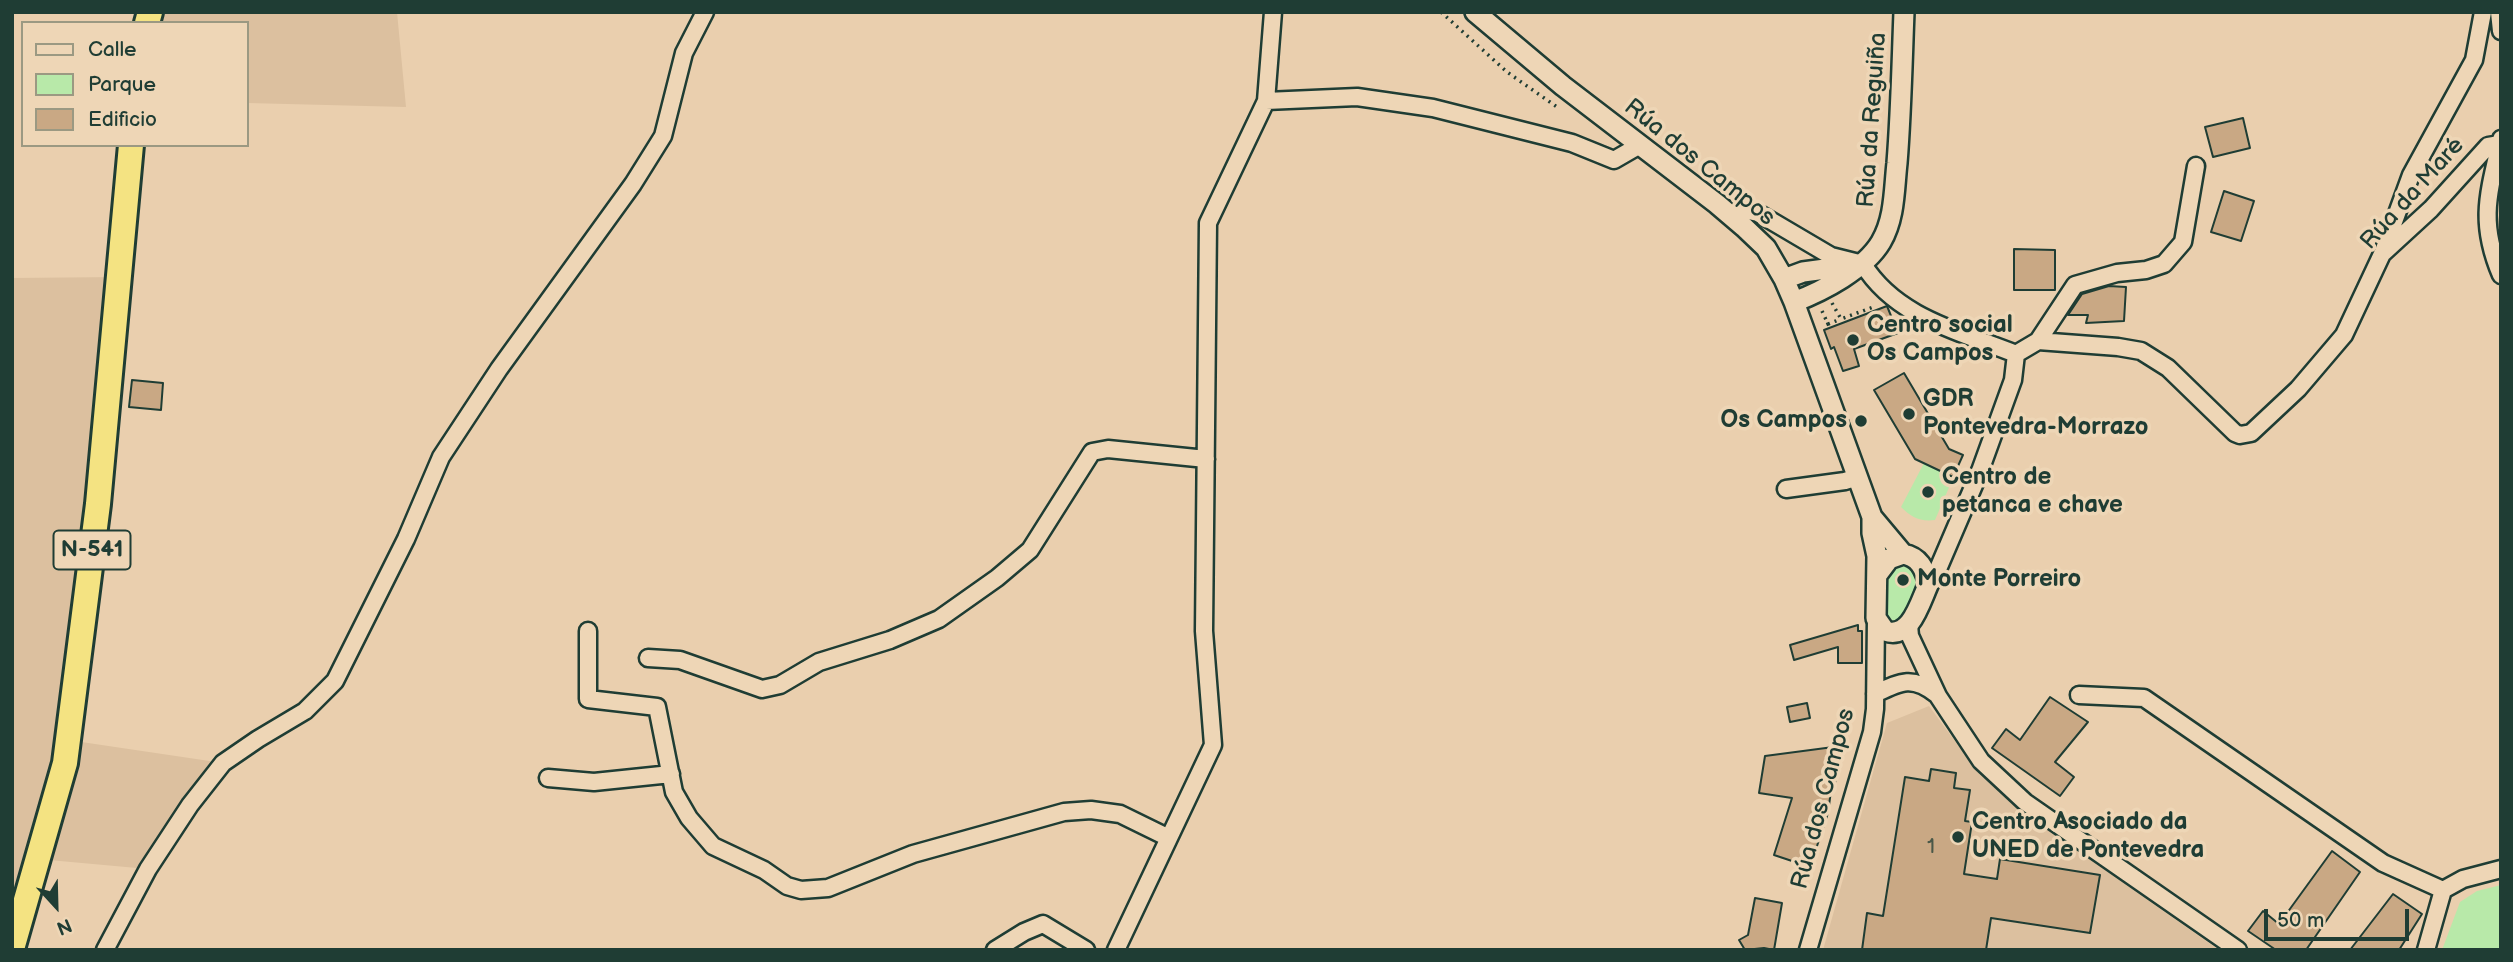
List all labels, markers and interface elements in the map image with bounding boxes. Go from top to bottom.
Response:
legend [21,21,248,147]
street label: Rúa da Reguiña [1853,32,1893,208]
text: Calle [88,37,137,62]
text: Parque [88,72,156,97]
street label: Rúa dos Campos [1618,93,1780,233]
text: Edificio [88,107,157,132]
street label: Rúa da Maré [2355,132,2471,256]
place label: Centro social Os Campos [1867,312,2013,368]
marker: Centro social Os Campos [1845,332,1861,348]
place label: GDR Pontevedra-Morrazo [1923,386,2148,442]
marker: GDR Pontevedra-Morrazo [1901,406,1917,422]
place label: Os Campos [1721,407,1847,435]
marker: Os Campos [1853,413,1869,429]
place label: Centro de petanca e chave [1942,464,2123,520]
marker: Centro de petanca e chave [1920,484,1936,500]
road number: N-541 [54,530,130,570]
place label: Monte Porreiro [1917,566,2081,594]
marker: Monte Porreiro [1895,572,1911,588]
street label: Rúa dos Campos [1786,705,1862,893]
place label: Centro Asociado da UNED de Pontevedra [1972,809,2204,865]
marker: Centro Asociado da UNED de Pontevedra [1950,829,1966,845]
house number: 1 [1927,835,1935,861]
north arrow [21,871,91,941]
scale bar [2268,895,2413,939]
text: 50 m [2277,908,2324,933]
text: N [53,913,75,939]

